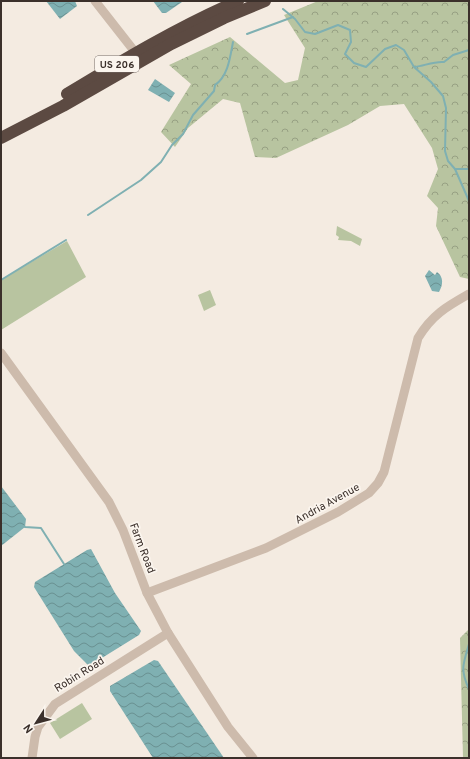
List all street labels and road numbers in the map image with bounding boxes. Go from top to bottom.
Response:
road number: US 206 [95,56,139,72]
street label: Andria Avenue [293,480,362,527]
street label: Farm Road [126,521,158,576]
street label: Robin Road [52,654,107,696]

